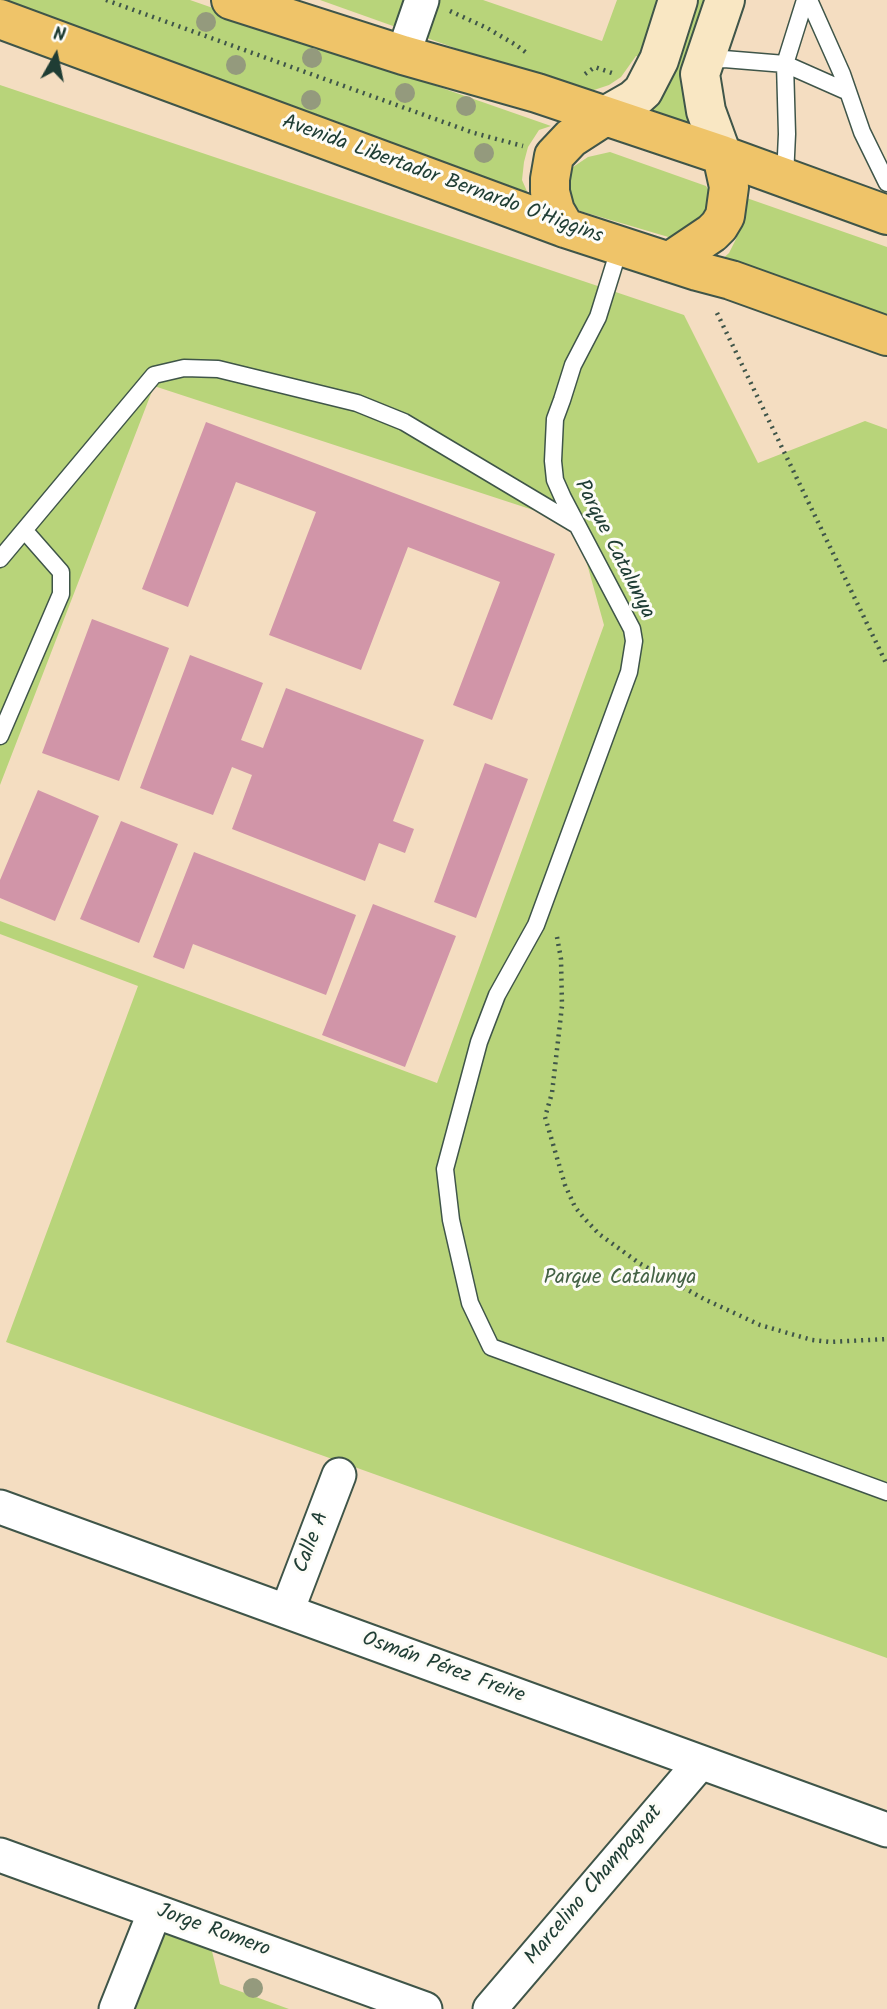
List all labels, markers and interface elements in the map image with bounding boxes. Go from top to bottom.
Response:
text: N [51,20,68,51]
north arrow [21,21,91,91]
street label: Avenida Libertador Bernardo O'Higgins [278,111,606,251]
street label: Parque Catalunya [567,476,659,624]
park label: Parque Catalunya [544,1266,696,1292]
street label: Calle A [290,1509,336,1577]
street label: Osmán Pérez Freire [358,1628,528,1710]
street label: Marcelino Champagnat [521,1801,669,1971]
street label: Jorge Romero [153,1900,273,1964]

